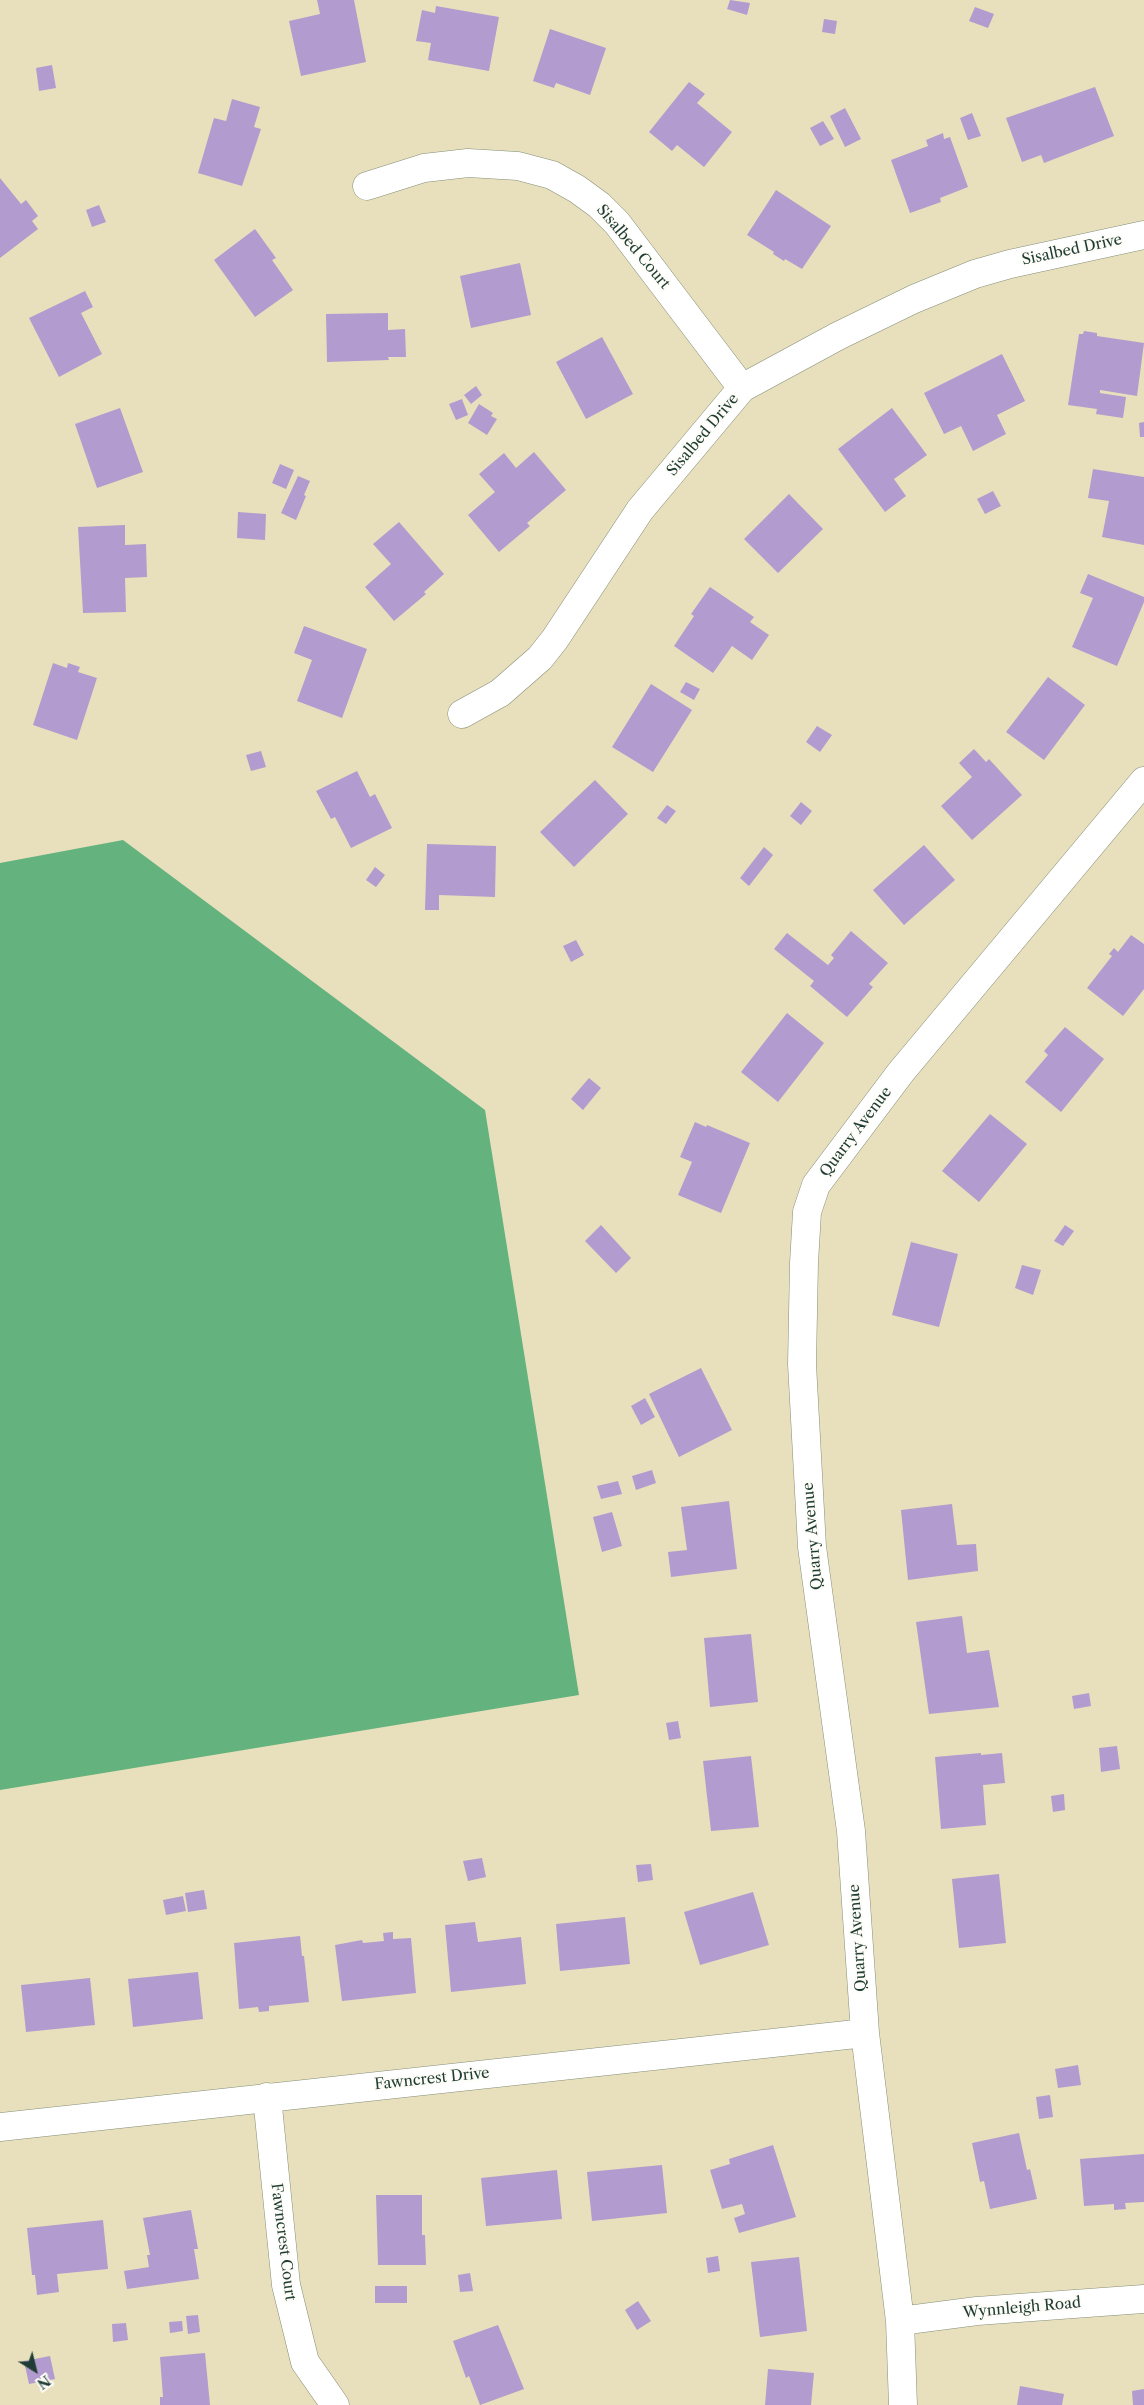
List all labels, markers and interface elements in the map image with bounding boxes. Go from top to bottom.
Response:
street label: Sisalbed Court [592,201,674,293]
street label: Sisalbed Drive [1020,231,1124,269]
street label: Sisalbed Drive [663,390,743,480]
street label: Quarry Avenue [816,1083,896,1181]
street label: Quarry Avenue [799,1481,827,1591]
street label: Quarry Avenue [845,1884,871,1992]
street label: Fawncrest Drive [374,2064,490,2094]
street label: Fawncrest Court [267,2182,299,2302]
street label: Wynnleigh Road [962,2294,1082,2322]
north arrow [10,2345,60,2395]
text: N [34,2371,54,2393]

